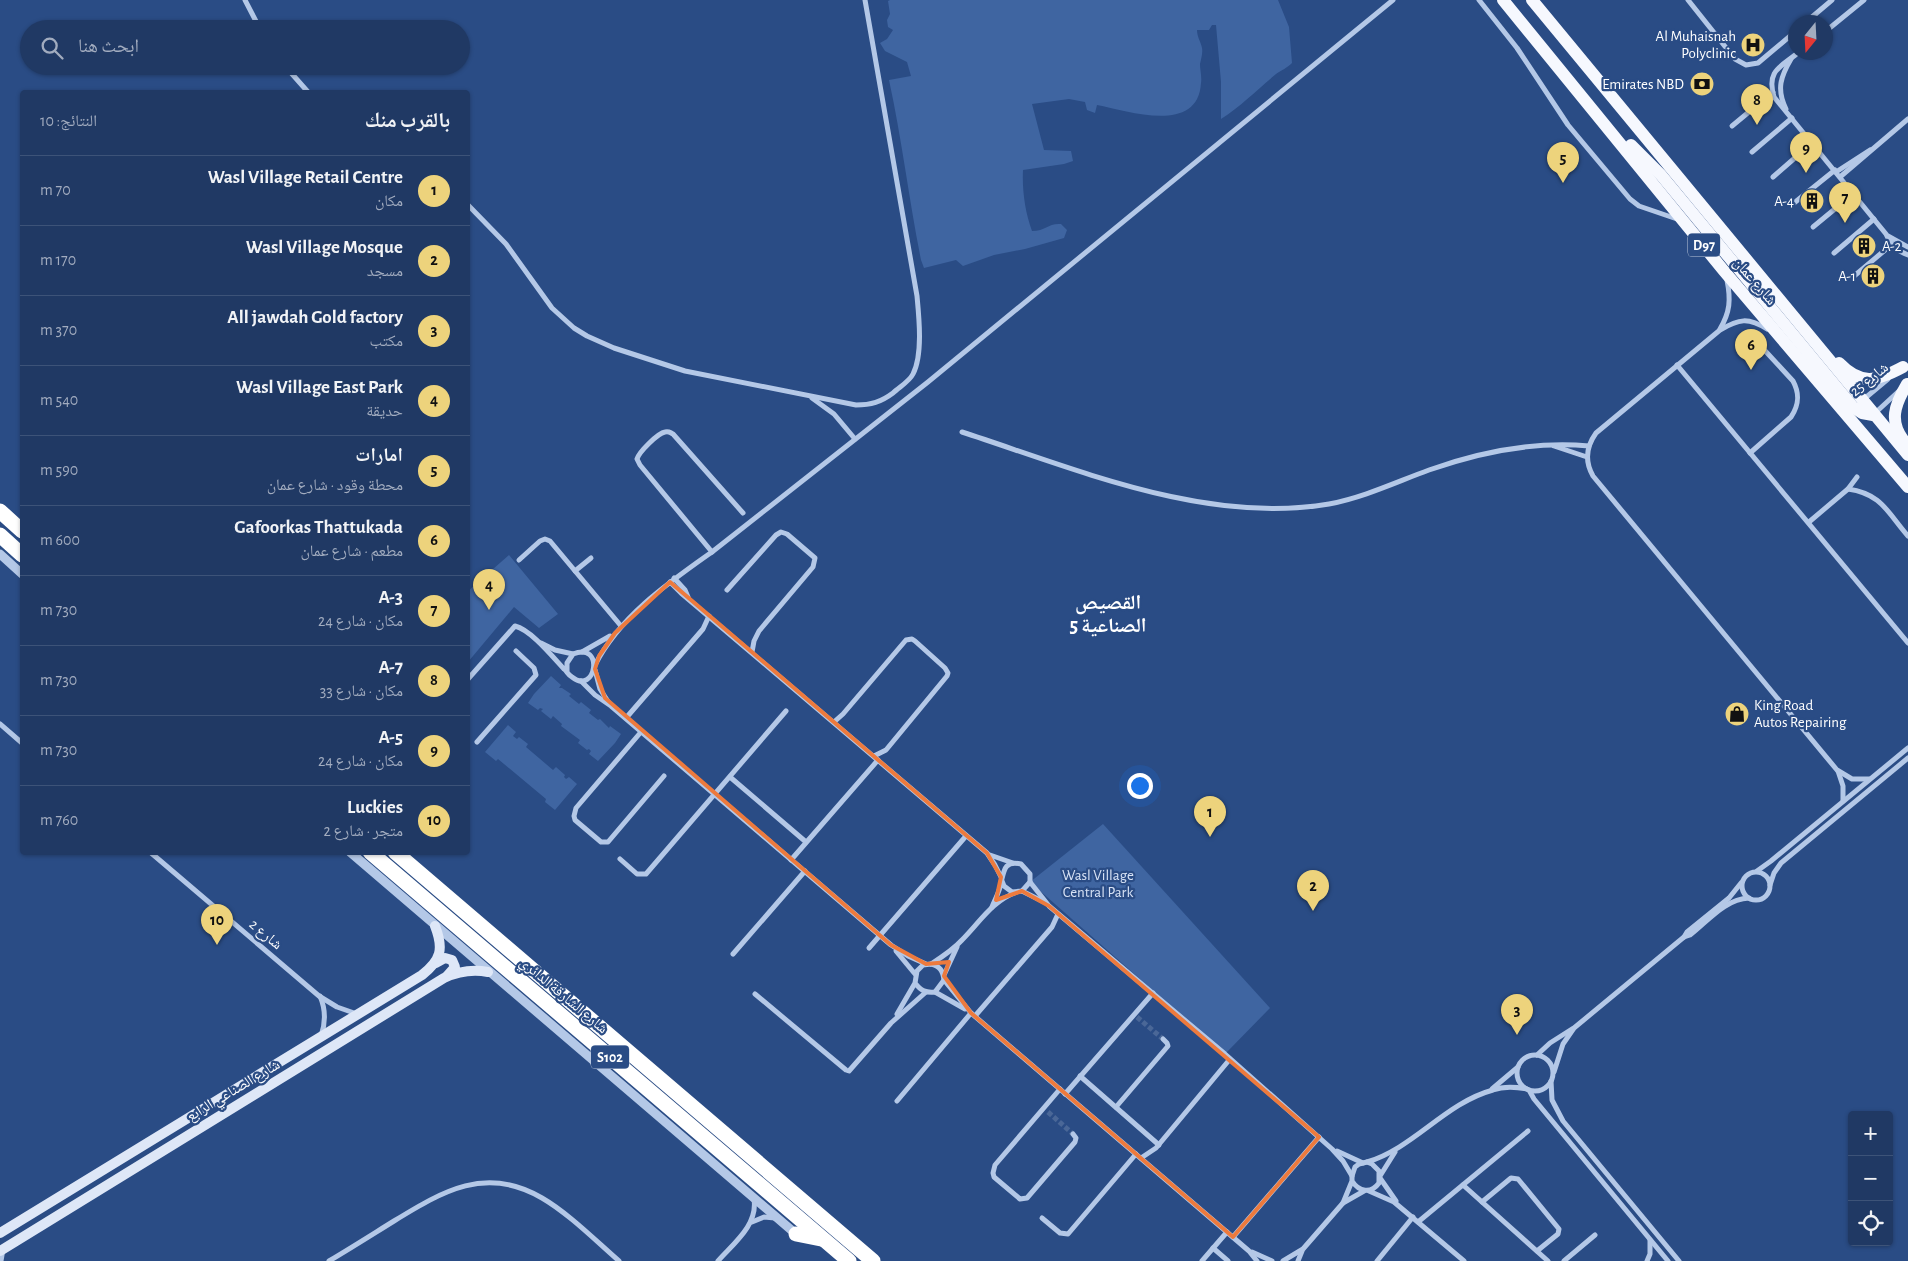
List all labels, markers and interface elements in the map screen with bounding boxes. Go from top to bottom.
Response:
north arrow [1788,15,1833,60]
search box [20,20,470,75]
place label: Al Muhaisnah Polyclinic [1656,29,1736,61]
hospital icon: Al Muhaisnah Polyclinic [1740,32,1766,58]
icon: search [38,34,66,62]
text: ابحث هنا [78,37,139,56]
bank icon: Emirates NBD [1689,71,1715,97]
place label: Emirates NBD [1602,77,1684,92]
pin: 8 [1741,84,1773,125]
text: بالقرب منك [365,110,450,131]
text: النتائج: 10 [40,113,97,129]
pin: 9 [1790,132,1822,173]
pin: 5 [1547,142,1579,183]
text: Wasl Village Retail Centre [208,168,403,187]
text: 70 m [40,182,71,198]
text: 1 [431,182,437,198]
pin: 7 [1829,182,1861,223]
building icon: A-4 [1799,188,1825,214]
text: مكان [375,193,403,209]
place label: A-4 [1774,194,1794,209]
building icon: A-2 [1851,233,1877,259]
road number: D97 [1688,234,1720,256]
text: Wasl Village Mosque [246,238,403,257]
place label: A-2 [1882,239,1902,254]
text: 170 m [40,252,76,268]
text: 2 [430,252,438,268]
street label: شارع عمان [1729,255,1779,309]
text: مسجد [367,263,403,279]
building icon: A-1 [1860,263,1886,289]
place label: A-1 [1838,269,1856,284]
text: All jawdah Gold factory [227,308,403,327]
text: 370 m [40,322,77,338]
text: 3 [431,322,437,338]
pin: 6 [1735,329,1767,370]
text: مكتب [370,333,403,349]
street label: شارع 25 [1847,360,1893,401]
text: Wasl Village East Park [236,378,403,397]
text: 540 m [40,392,78,408]
text: 4 [430,392,438,408]
text: حديقة [366,403,403,419]
text: امارات [355,446,403,465]
text: 590 m [40,462,78,478]
text: 5 [431,462,437,478]
text: محطة وقود · شارع عمان [267,477,403,493]
text: Gafoorkas Thattukada [234,518,403,537]
text: 600 m [40,532,80,548]
text: 6 [430,532,438,548]
text: مطعم · شارع عمان [300,543,403,559]
pin: 4 [473,569,505,610]
text: A-3 [379,588,403,607]
district label: القصيص الصناعية 5 [1069,593,1147,637]
text: 730 m [40,602,77,618]
text: 7 [431,602,437,618]
text: مكان · شارع 24 [318,613,403,629]
text: A-7 [378,658,403,677]
text: 730 m [40,672,77,688]
text: 8 [430,672,438,688]
text: مكان · شارع 33 [320,683,403,699]
place label: King Road Autos Repairing [1754,698,1847,730]
shop icon: King Road Autos Repairing [1724,701,1750,727]
text: A-5 [378,728,403,747]
text: 730 m [40,742,77,758]
text: 9 [430,742,438,758]
text: مكان · شارع 24 [318,753,403,769]
your location [1127,773,1153,799]
pin: 1 [1194,796,1226,837]
text: Luckies [347,798,403,817]
text: 760 m [40,812,78,828]
text: 10 [427,812,441,828]
text: متجر · شارع 2 [324,823,403,839]
park label: Wasl Village Central Park [1062,868,1134,900]
pin: 2 [1297,870,1329,911]
pin: 10 [201,904,233,945]
street label: شارع 2 [245,916,285,954]
street label: شارع الشارقة الدائري [514,954,611,1039]
pin: 3 [1501,994,1533,1035]
road number: S102 [591,1046,629,1068]
street label: شارع الصناعي الرابع [184,1057,284,1127]
map controls [1848,1111,1893,1246]
button: + [1848,1111,1893,1156]
button: − [1848,1156,1893,1201]
button: locate [1848,1201,1893,1246]

